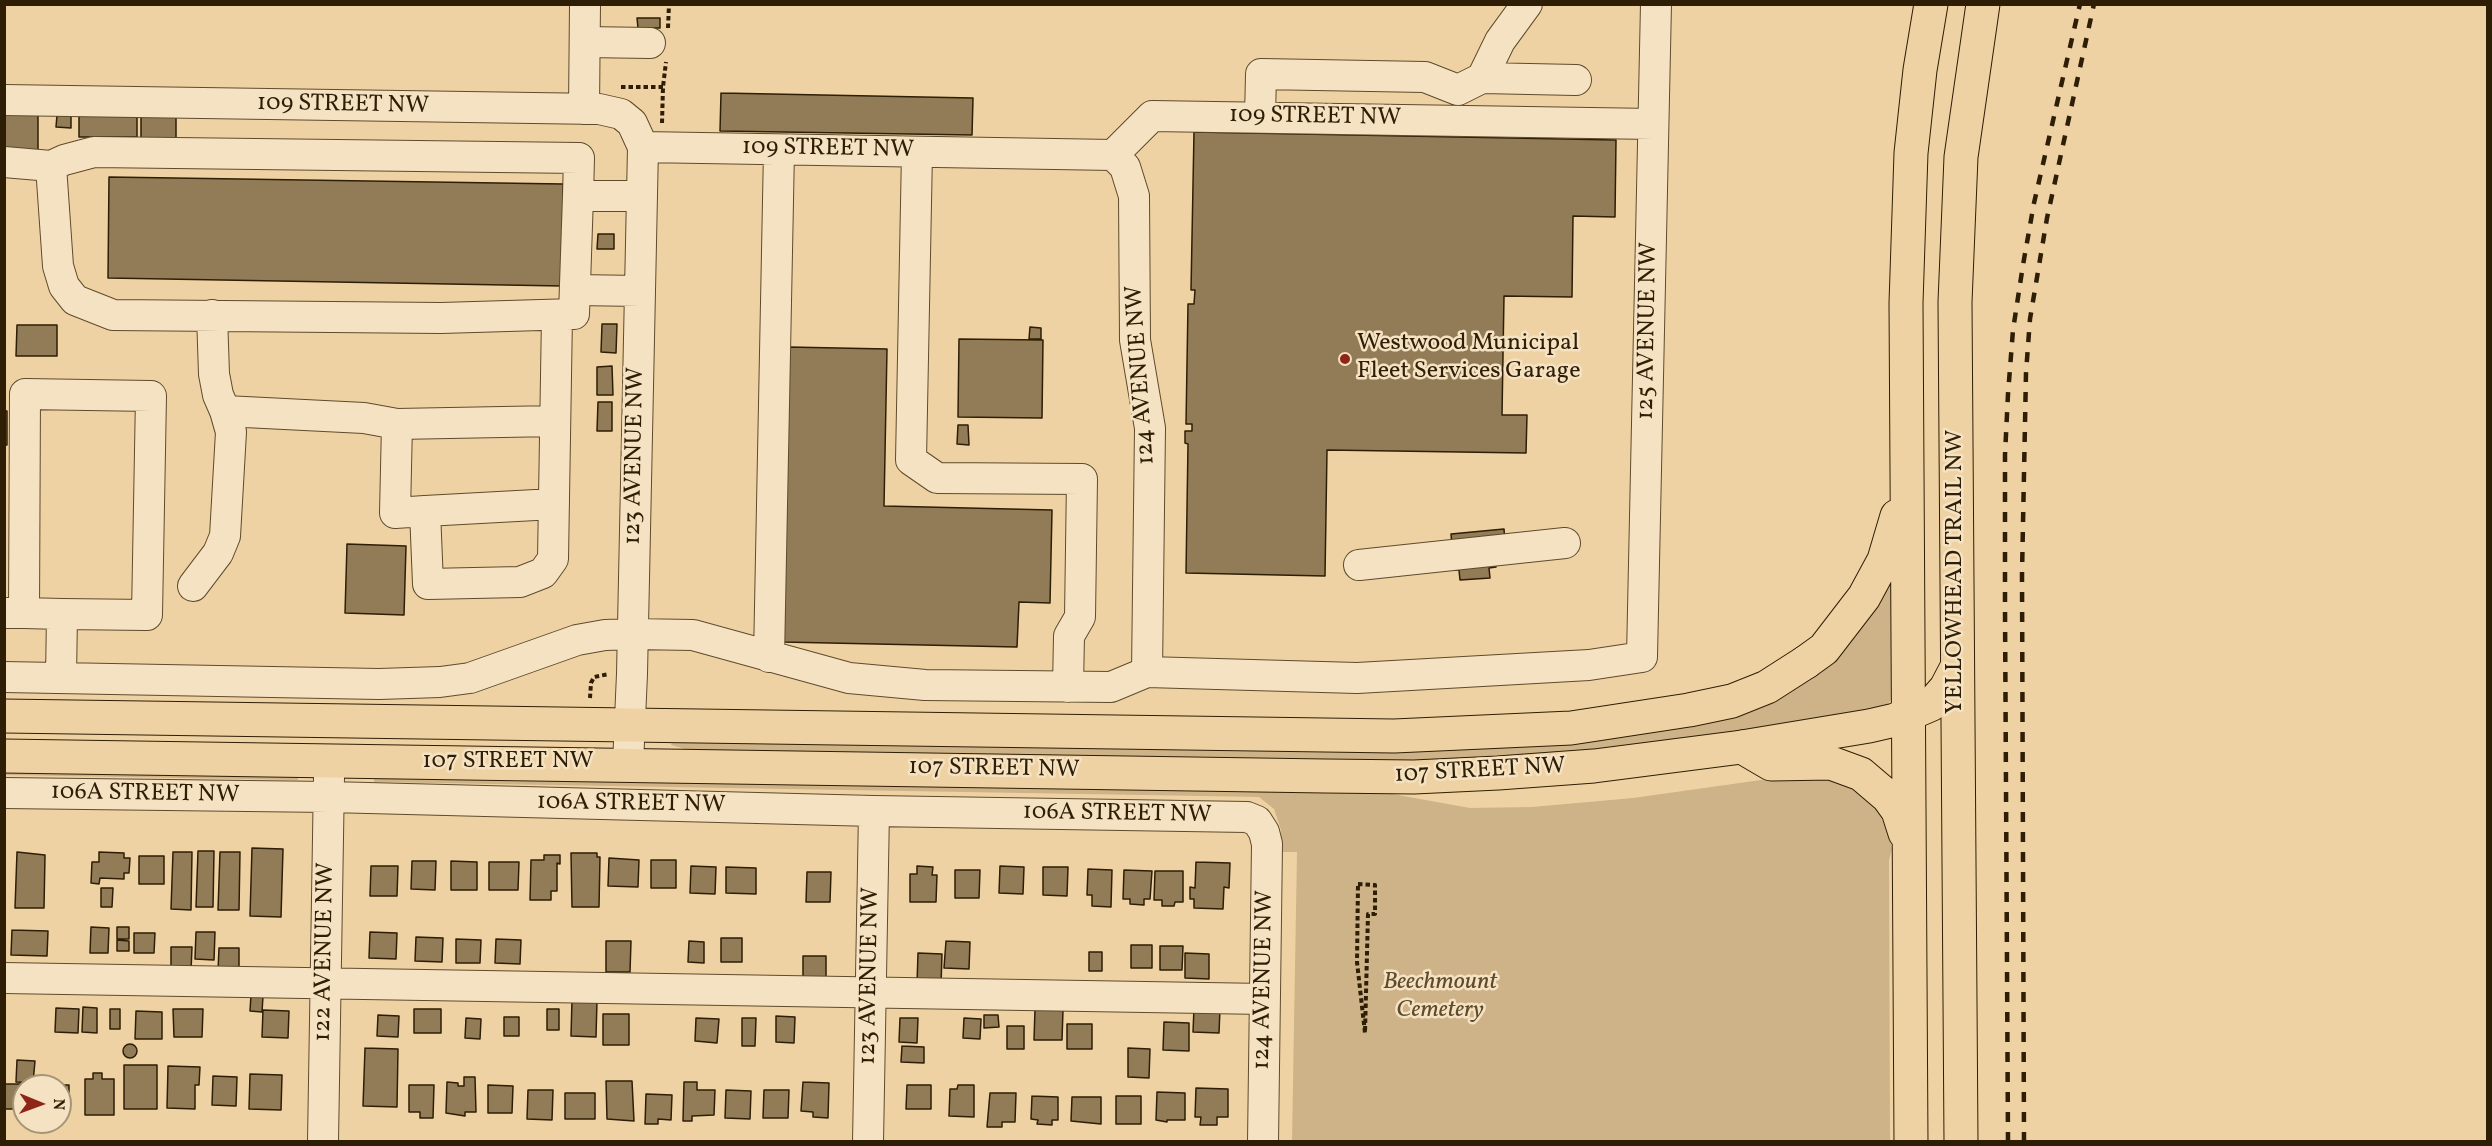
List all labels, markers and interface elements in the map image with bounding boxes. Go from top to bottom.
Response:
street label: 109 STREET NW [257,90,429,122]
street label: 109 STREET NW [1229,102,1401,134]
street label: 109 STREET NW [742,134,914,166]
street label: 125 AVENUE NW [1633,242,1665,420]
street label: 124 AVENUE NW [1121,284,1163,466]
place label: Westwood Municipal Fleet Services Garage [1357,331,1581,387]
marker: Westwood Municipal Fleet Services Garage [1338,352,1352,366]
street label: 123 AVENUE NW [620,367,652,545]
street label: YELLOWHEAD TRAIL NW [1943,430,1971,714]
street label: 107 STREET NW [422,749,594,777]
street label: 107 STREET NW [1394,753,1566,791]
street label: 107 STREET NW [908,754,1080,786]
street label: 106A STREET NW [50,779,240,811]
street label: 106A STREET NW [536,789,726,821]
street label: 106A STREET NW [1022,799,1212,831]
street label: 122 AVENUE NW [310,862,342,1042]
street label: 123 AVENUE NW [855,887,887,1065]
street label: 124 AVENUE NW [1249,890,1281,1070]
park label: Beechmount Cemetery [1383,970,1497,1026]
north arrow [12,1074,72,1134]
text: N [47,1098,69,1110]

